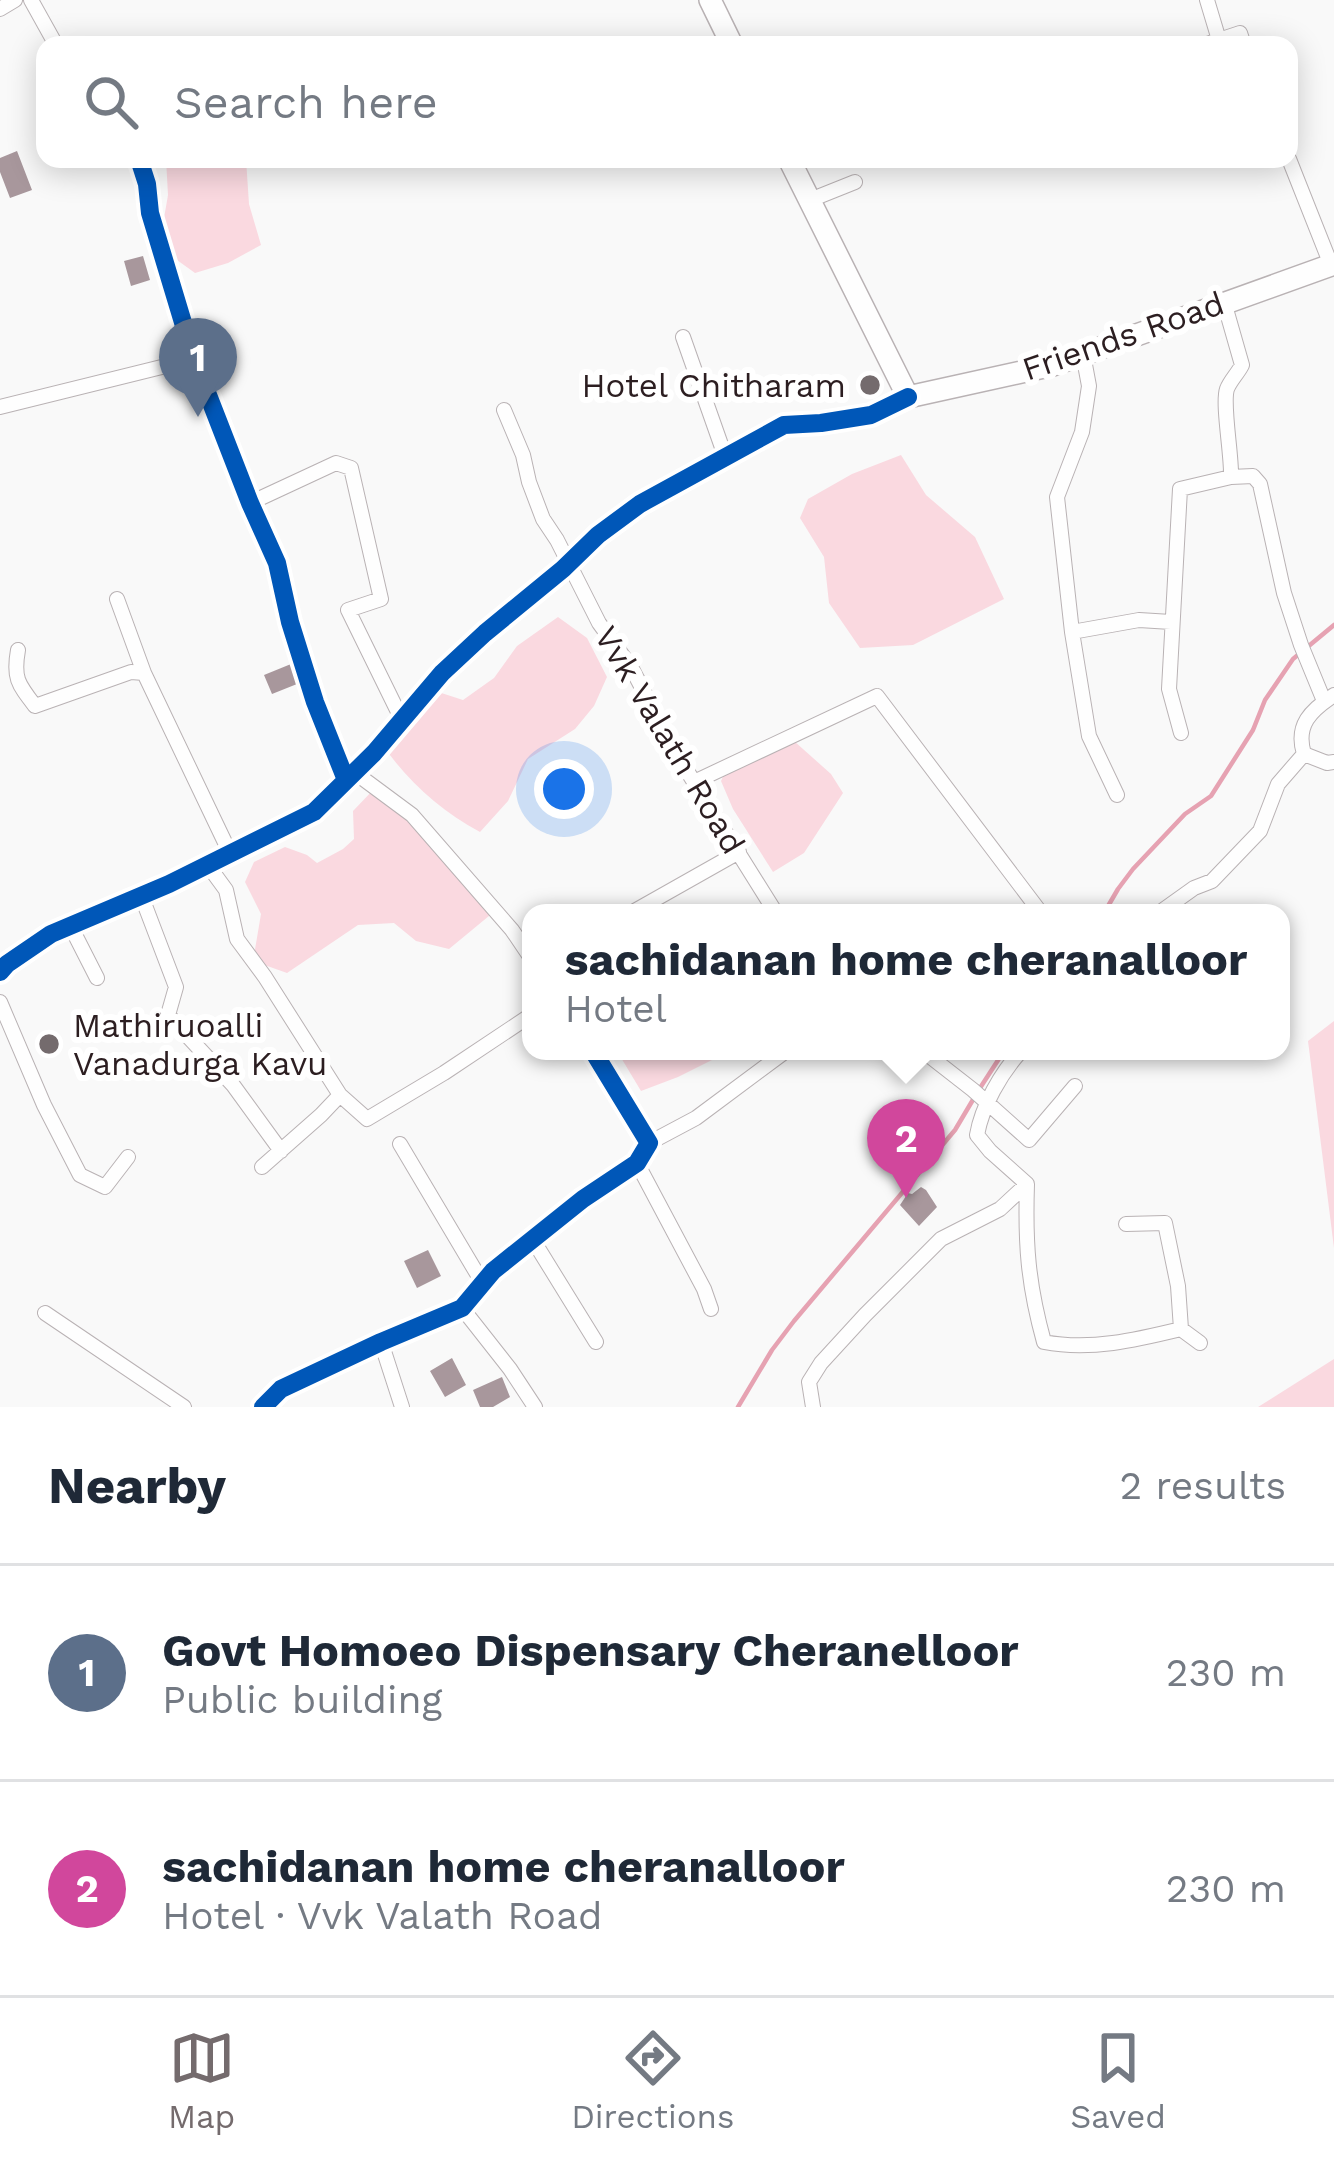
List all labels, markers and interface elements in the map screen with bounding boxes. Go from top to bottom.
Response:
search box [36,36,1298,168]
icon: search [78,69,144,135]
text: Search here [174,76,438,129]
street label: Friends Road [1017,283,1229,389]
pin: 1 [159,318,237,417]
place label: Hotel Chitharam [582,366,846,405]
marker: Hotel Chitharam [857,372,883,398]
street label: Vvk Valath Road [587,619,753,861]
your location [534,759,594,819]
popup [522,904,1290,1060]
text: sachidanan home cheranalloor [565,933,1247,986]
text: Hotel [565,986,667,1031]
place label: Mathiruoalli Vanadurga Kavu [73,1006,327,1083]
marker: Mathiruoalli Vanadurga Kavu [36,1031,62,1057]
pin: 2 [867,1099,945,1198]
text: Nearby [48,1456,226,1515]
text: 2 results [1120,1463,1286,1508]
text: Govt Homoeo Dispensary Cheranelloor [162,1624,1019,1677]
text: 1 [79,1650,95,1695]
text: 230 m [1166,1650,1286,1695]
text: Public building [162,1677,442,1722]
text: sachidanan home cheranalloor [162,1840,845,1893]
text: 2 [75,1866,99,1911]
text: 230 m [1166,1866,1286,1911]
text: Hotel · Vvk Valath Road [162,1893,602,1938]
tab: Map [168,2025,235,2136]
tab: Directions [571,2025,734,2136]
tab: Saved [1070,2025,1166,2136]

